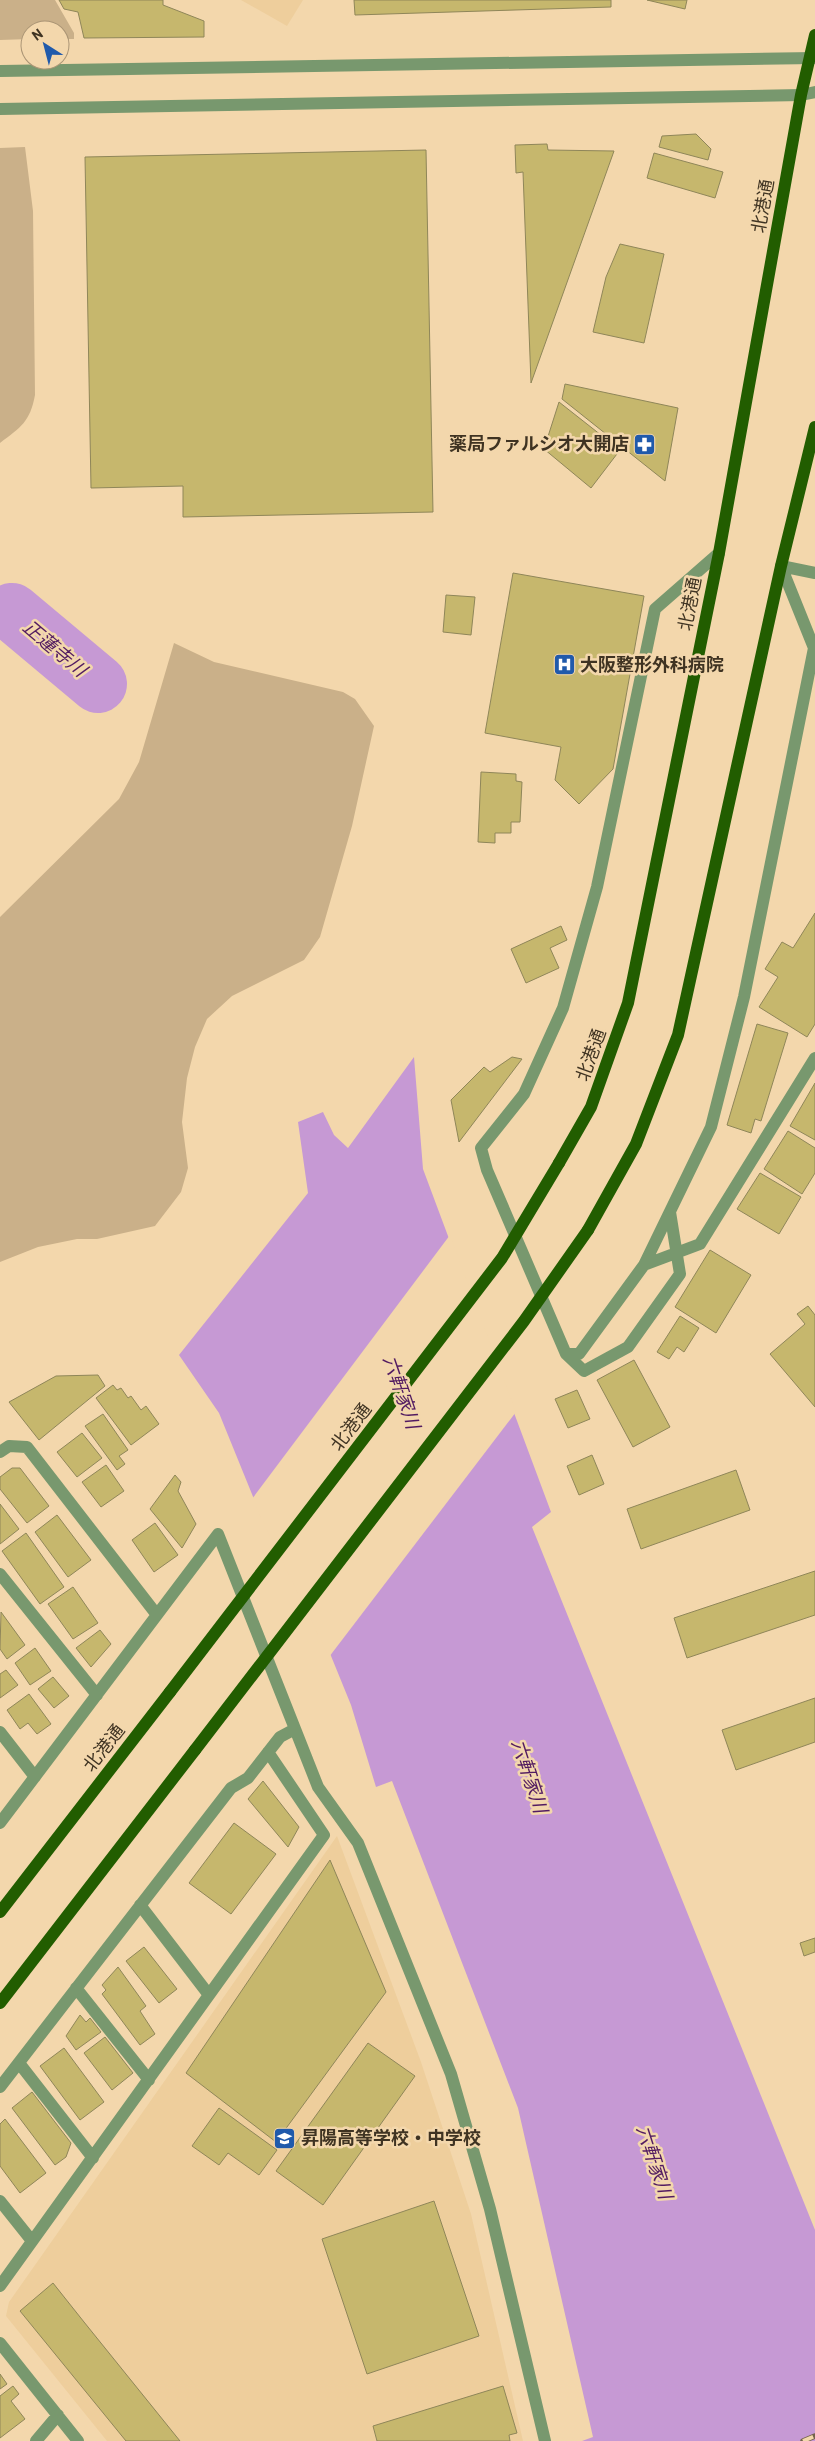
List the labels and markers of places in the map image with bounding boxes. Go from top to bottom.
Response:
place label: 薬局ファルシオ大開店 [449,432,629,454]
pharmacy icon: 薬局ファルシオ大開店 [633,432,657,456]
hospital icon: 大阪整形外科病院 [552,653,576,677]
place label: 大阪整形外科病院 [580,653,724,675]
school or university icon: 昇陽高等学校・中学校 [273,2126,297,2150]
place label: 昇陽高等学校・中学校 [301,2126,481,2148]

